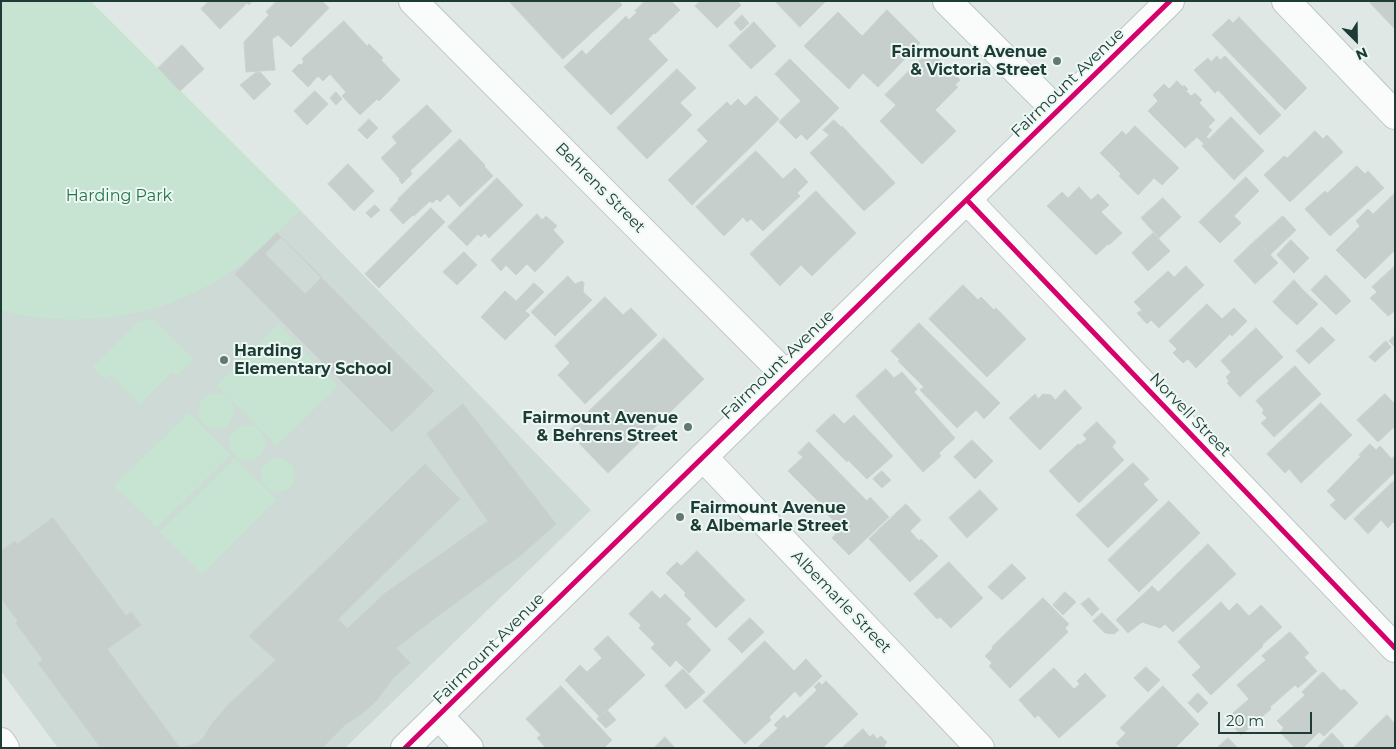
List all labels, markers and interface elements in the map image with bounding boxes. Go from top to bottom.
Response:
north arrow [1331,15,1381,65]
street label: Fairmount Avenue [1008,24,1128,142]
place label: Fairmount Avenue & Victoria Street [891,42,1047,80]
text: N [1353,43,1371,64]
marker: Fairmount Avenue & Victoria Street [1051,55,1063,67]
street label: Behrens Street [551,139,649,237]
park label: Harding Park [66,186,172,206]
street label: Fairmount Avenue [718,306,838,424]
place label: Harding Elementary School [234,341,392,379]
marker: Harding Elementary School [218,354,230,366]
street label: Norvell Street [1145,369,1235,461]
place label: Fairmount Avenue & Behrens Street [522,408,678,446]
marker: Fairmount Avenue & Behrens Street [682,421,694,433]
place label: Fairmount Avenue & Albemarle Street [690,498,848,536]
marker: Fairmount Avenue & Albemarle Street [674,511,686,523]
street label: Albemarle Street [787,547,895,657]
street label: Fairmount Avenue [429,589,549,709]
scale bar [1221,702,1315,734]
text: 20 m [1226,711,1264,730]

